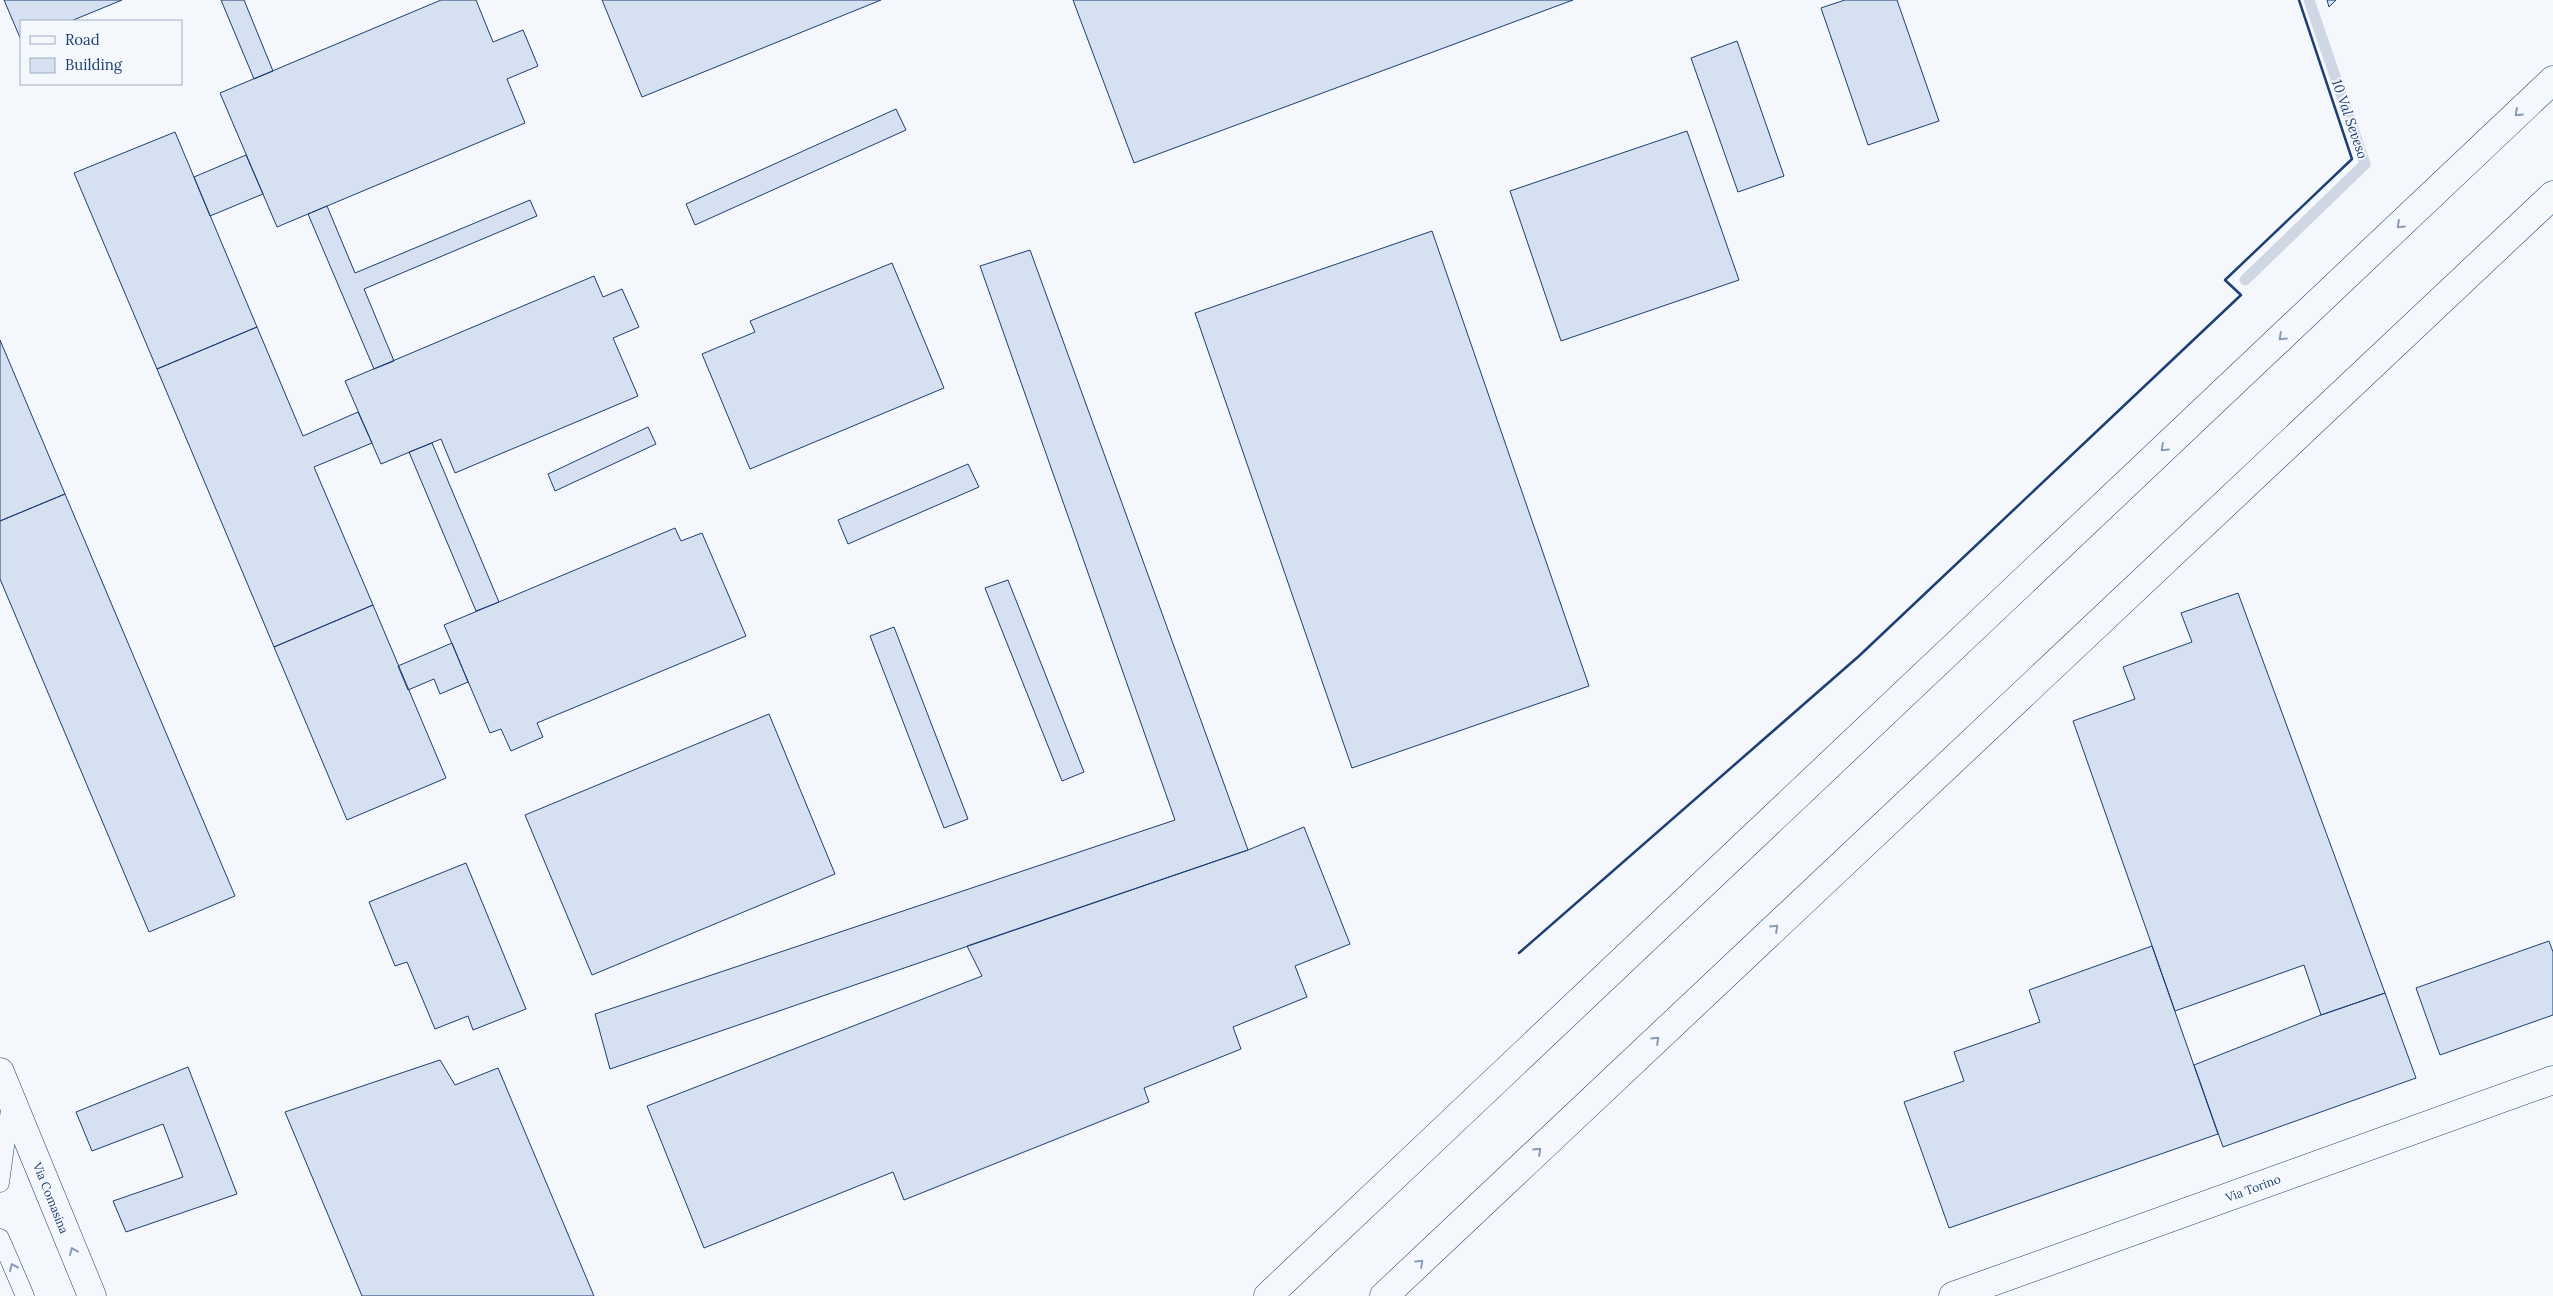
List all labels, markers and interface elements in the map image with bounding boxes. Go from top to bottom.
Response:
legend [20,20,182,85]
text: Road [65,30,100,49]
text: Building [65,55,123,74]
water label: 10 Val Seveso [2328,77,2372,161]
one-way arrow [2514,107,2523,116]
one-way arrow [2396,219,2405,228]
one-way arrow [2278,331,2287,340]
one-way arrow [2160,443,2169,452]
one-way arrow [1769,925,1778,934]
one-way arrow [1651,1037,1660,1046]
one-way arrow [1532,1148,1541,1157]
street label: Via Comasina [30,1159,72,1236]
street label: Via Torino [2223,1171,2283,1205]
one-way arrow [68,1247,79,1256]
one-way arrow [1414,1260,1423,1269]
one-way arrow [8,1263,19,1272]

